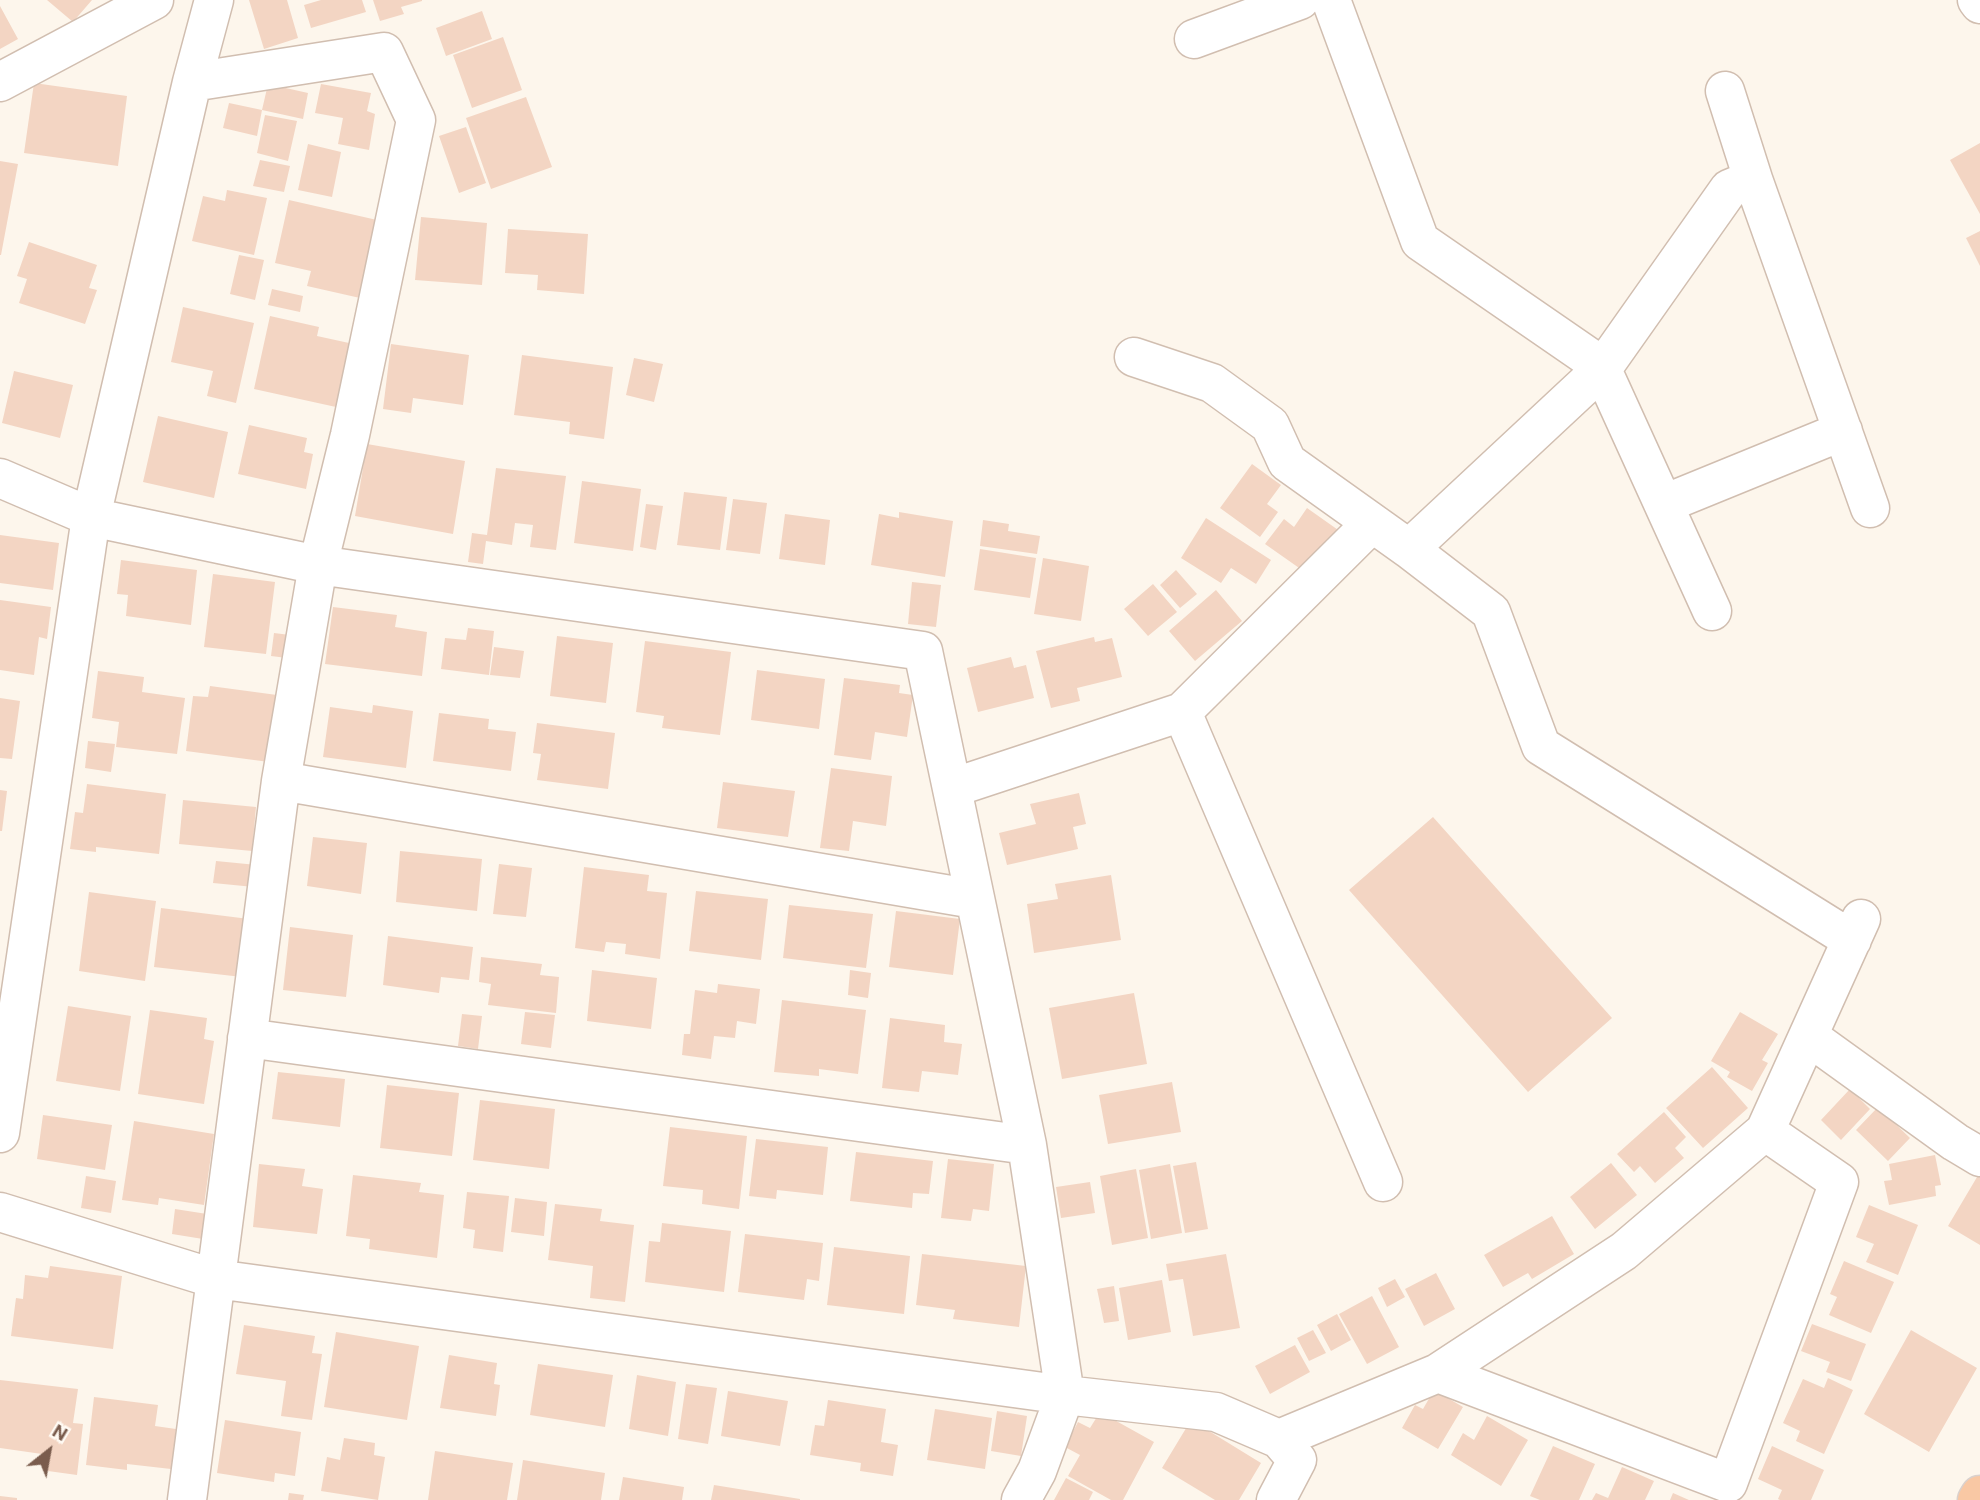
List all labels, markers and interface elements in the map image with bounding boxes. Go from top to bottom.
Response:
north arrow [14,1416,84,1486]
text: N [48,1419,72,1446]

